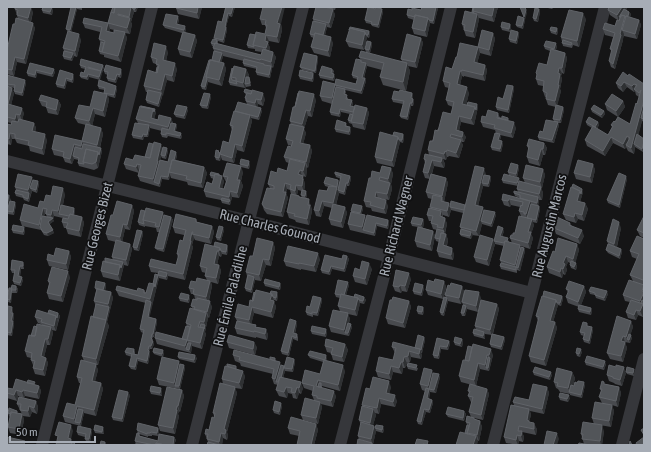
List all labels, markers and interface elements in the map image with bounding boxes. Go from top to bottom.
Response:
street label: Rue Richard Wagner [376,173,416,278]
street label: Rue Augustin Marcos [528,173,570,279]
street label: Rue Georges Bizet [78,180,116,272]
street label: Rue Charles Gounod [218,206,322,246]
street label: Rue Émile Paladilhe [210,244,250,348]
scale bar [10,418,95,444]
text: 50 m [16,425,38,439]

